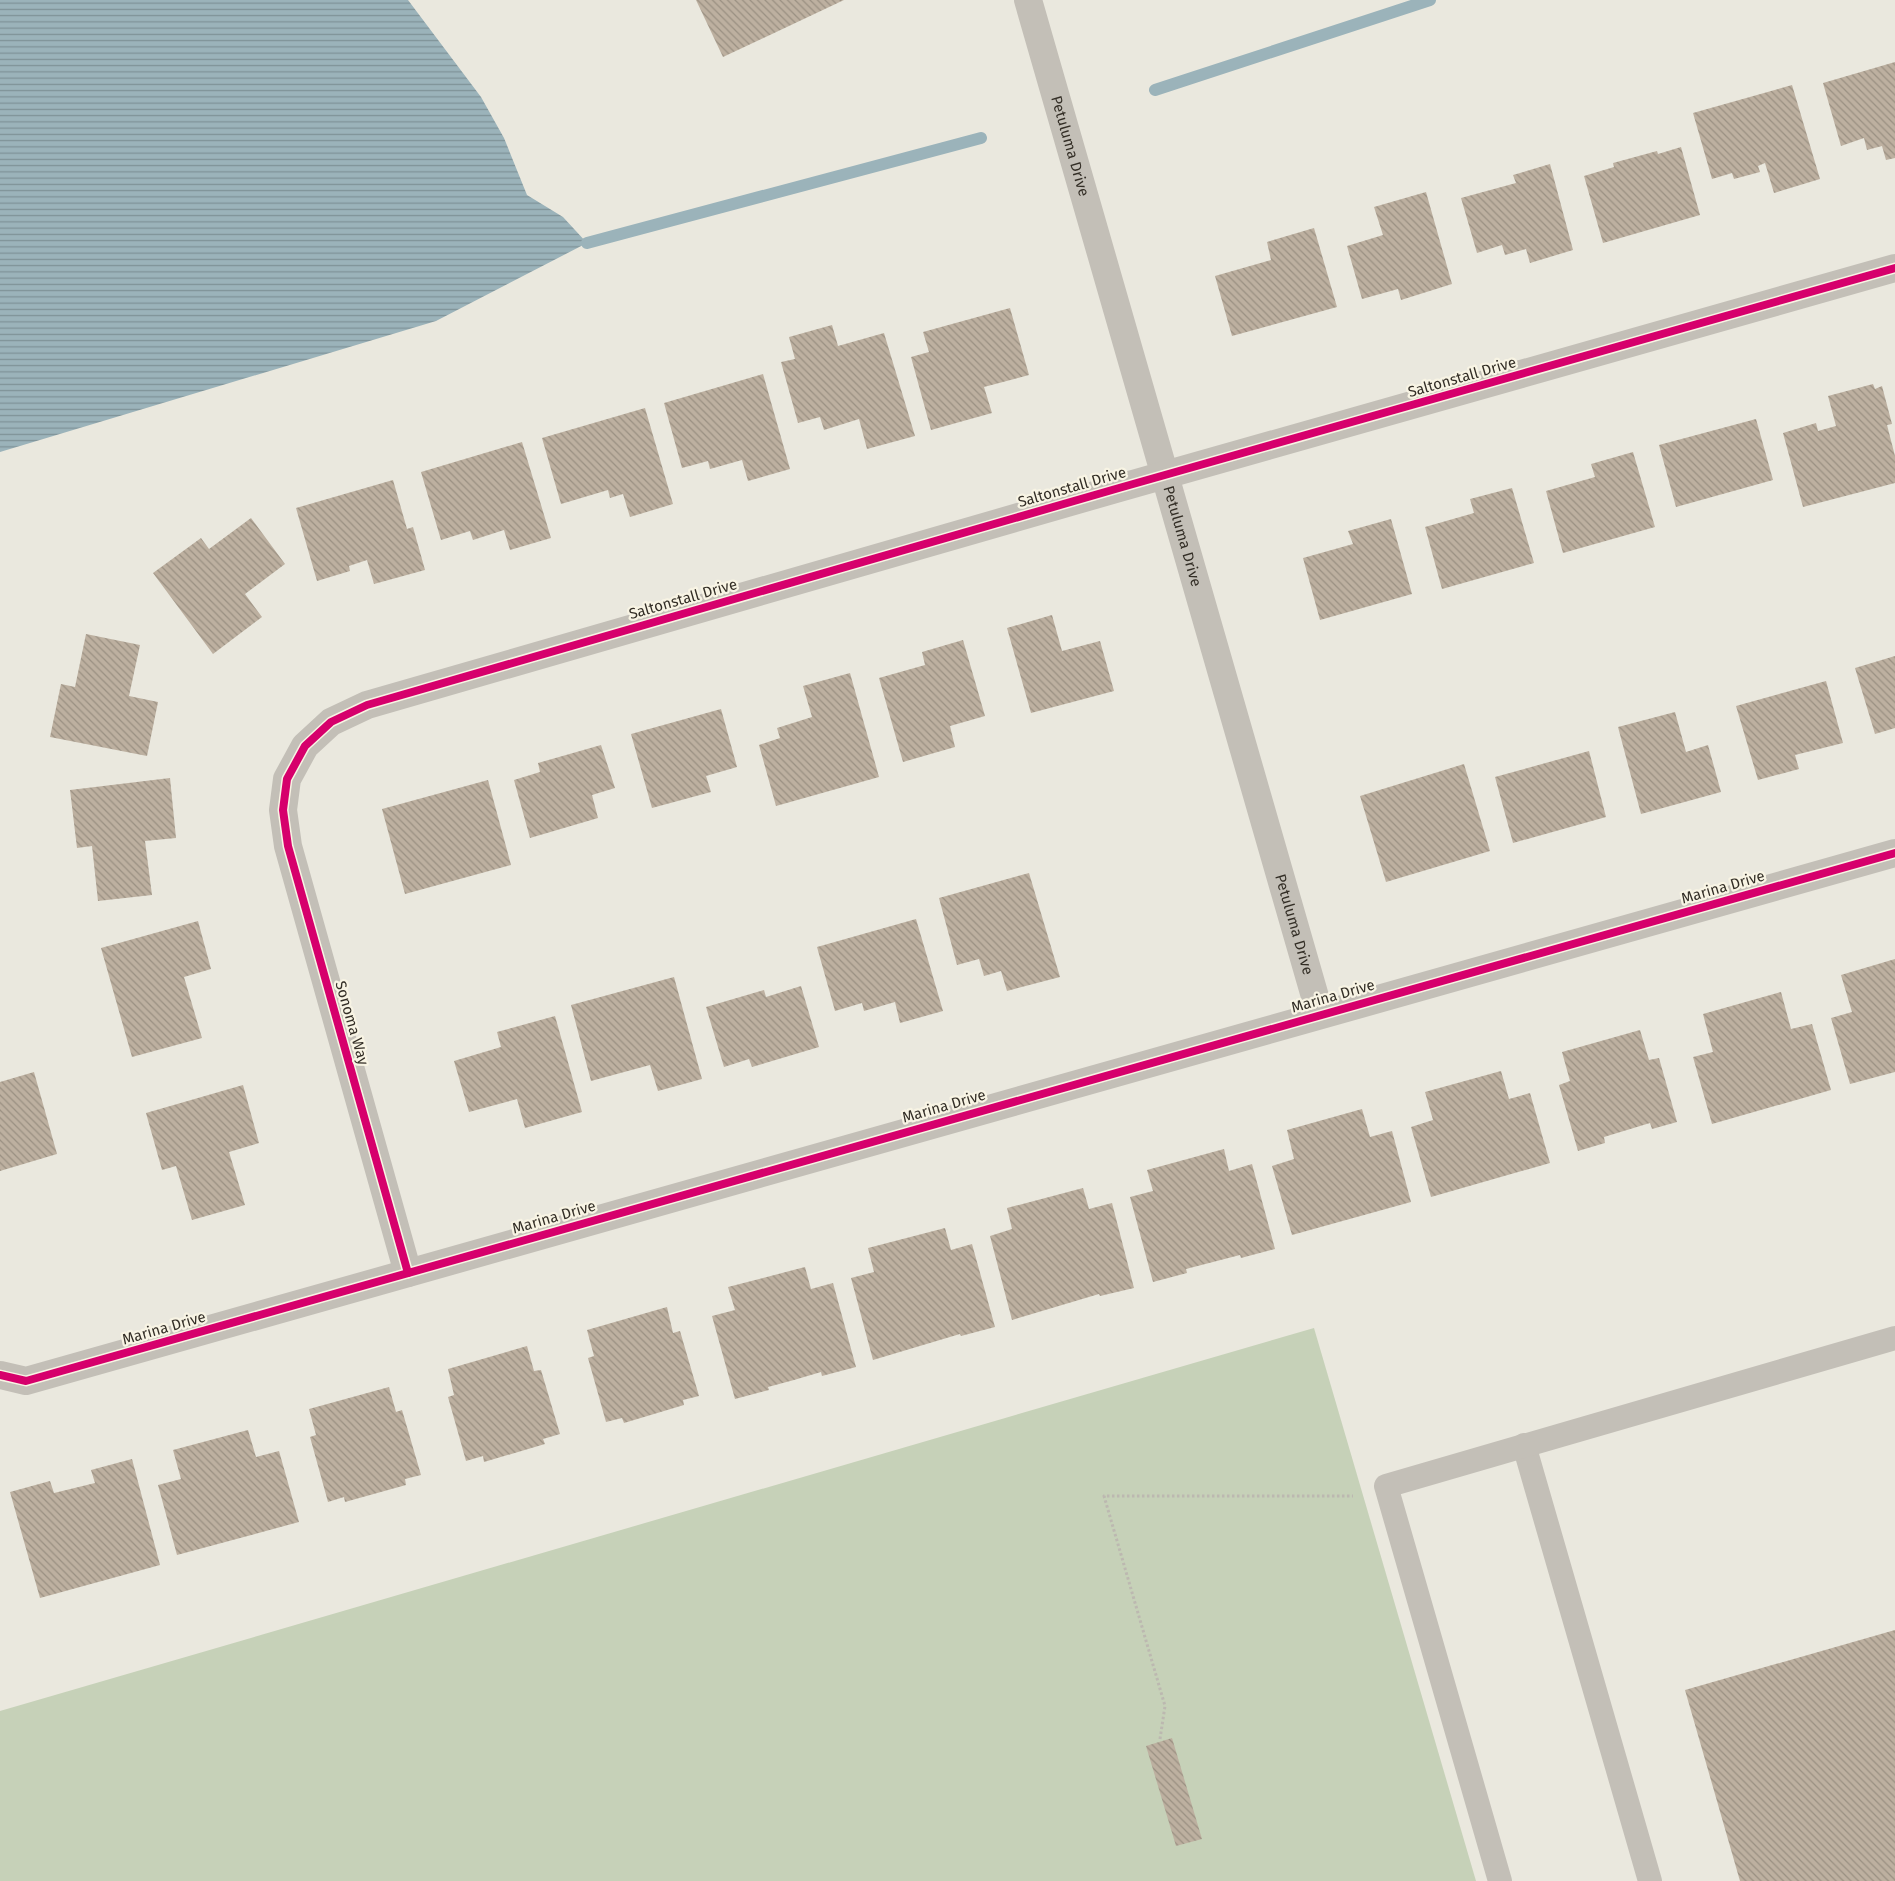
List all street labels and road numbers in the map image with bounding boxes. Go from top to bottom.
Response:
street label: Petuluma Drive [1047,94,1093,199]
street label: Saltonstall Drive [1406,353,1518,401]
street label: Saltonstall Drive [1016,463,1128,511]
street label: Petuluma Drive [1159,484,1205,589]
street label: Saltonstall Drive [627,575,739,623]
street label: Marina Drive [1679,867,1767,907]
street label: Petuluma Drive [1271,872,1317,977]
street label: Marina Drive [1289,976,1377,1016]
street label: Sonoma Way [331,979,373,1068]
street label: Marina Drive [900,1086,988,1126]
street label: Marina Drive [510,1197,598,1237]
street label: Marina Drive [120,1308,208,1348]

